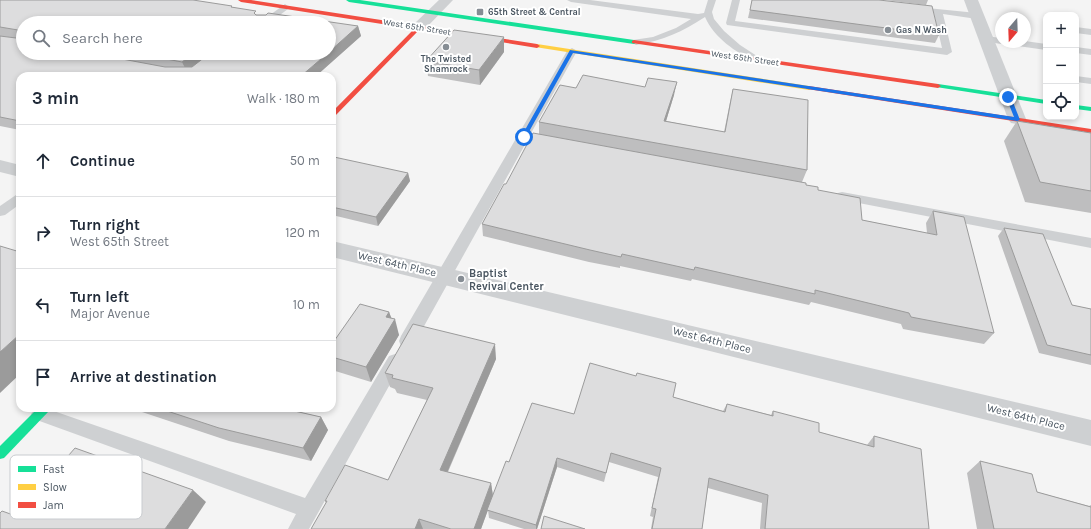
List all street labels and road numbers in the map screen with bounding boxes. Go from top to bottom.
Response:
street label: West 65th Street [382,17,452,37]
street label: West 65th Street [710,48,780,68]
street label: West 64th Place [357,249,438,279]
street label: West 64th Place [672,324,753,356]
street label: West 64th Place [986,401,1067,433]

